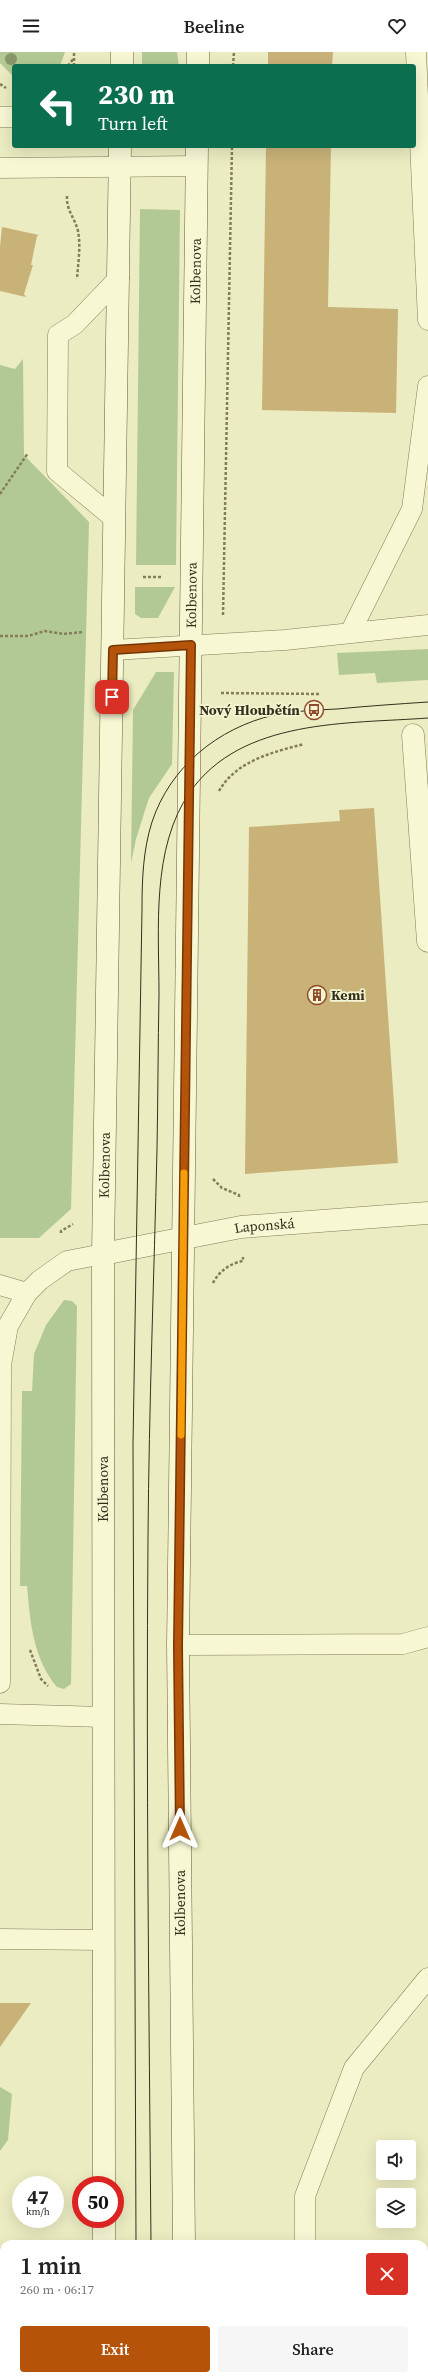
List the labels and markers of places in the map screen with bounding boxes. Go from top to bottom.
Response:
pin [95,680,129,714]
bus stop icon: Nový Hloubětín [303,699,325,721]
place label: Nový Hloubětín [199,700,300,720]
building icon: Kemi [306,984,328,1006]
place label: Kemi [331,985,365,1005]

